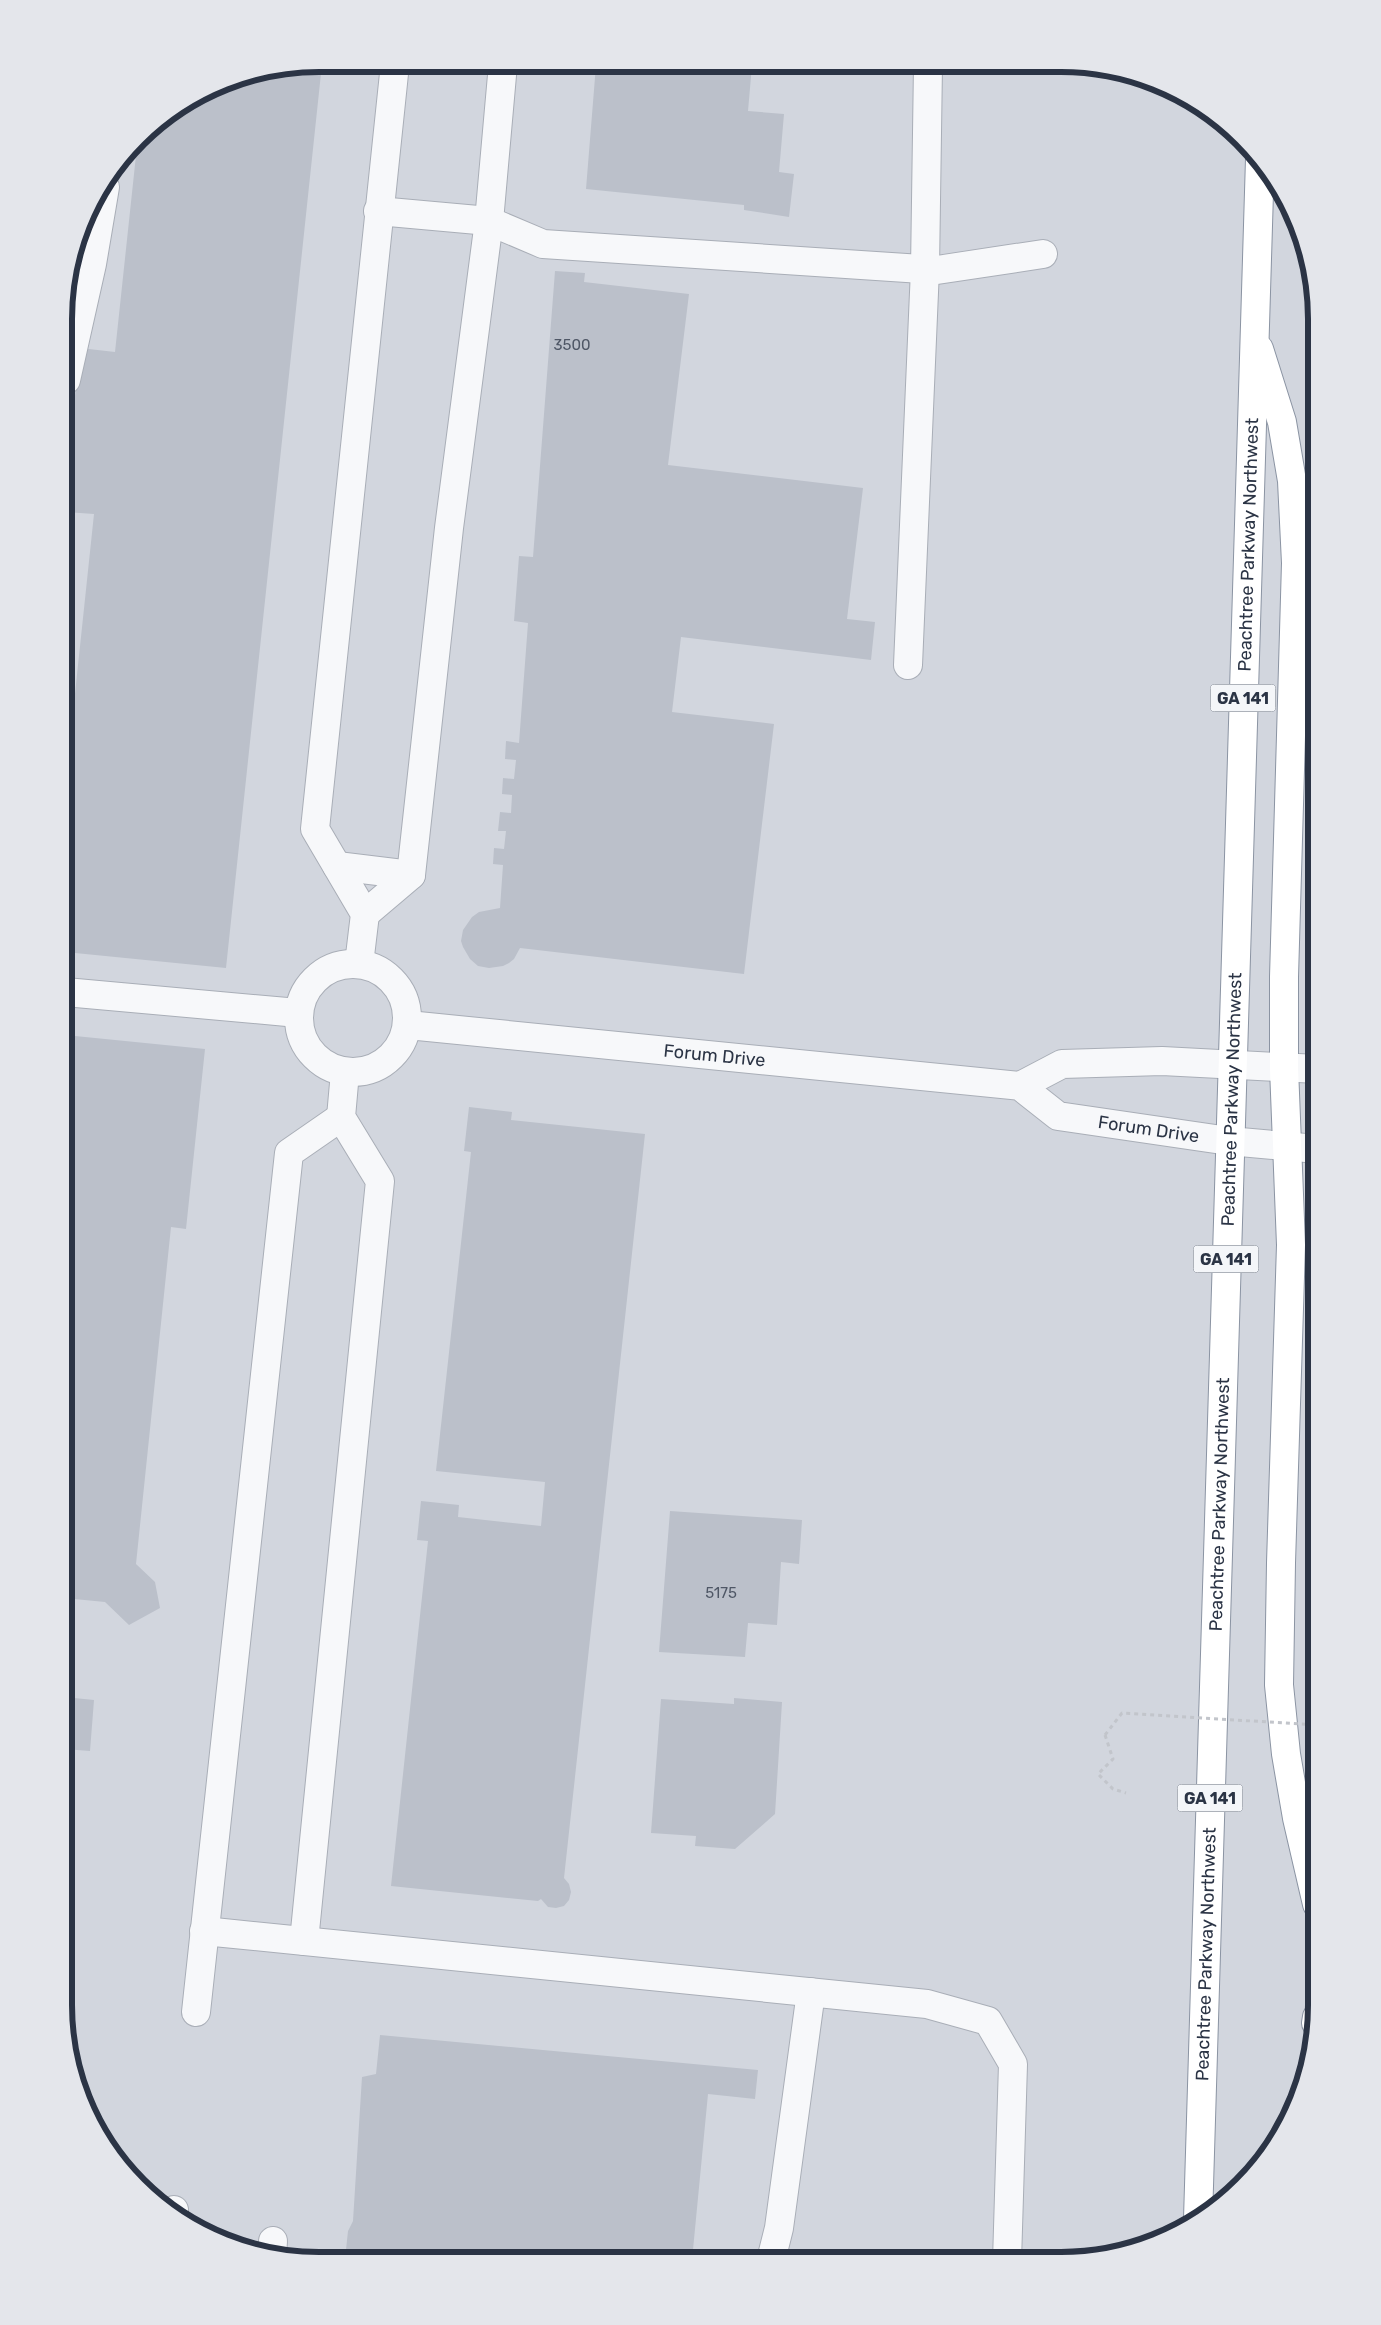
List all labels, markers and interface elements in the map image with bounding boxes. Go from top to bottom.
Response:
house number: 3500 [554,336,590,354]
street label: Peachtree Parkway Northwest [1234,418,1263,672]
road number: GA 141 [1210,684,1276,711]
street label: Peachtree Parkway Northwest [1217,972,1247,1227]
street label: Forum Drive [663,1040,766,1072]
street label: Forum Drive [1096,1111,1201,1148]
road number: GA 141 [1194,1246,1258,1272]
street label: Peachtree Parkway Northwest [1205,1377,1234,1632]
house number: 5175 [705,1584,737,1602]
road number: GA 141 [1178,1785,1242,1812]
street label: Peachtree Parkway Northwest [1191,1827,1221,2081]

